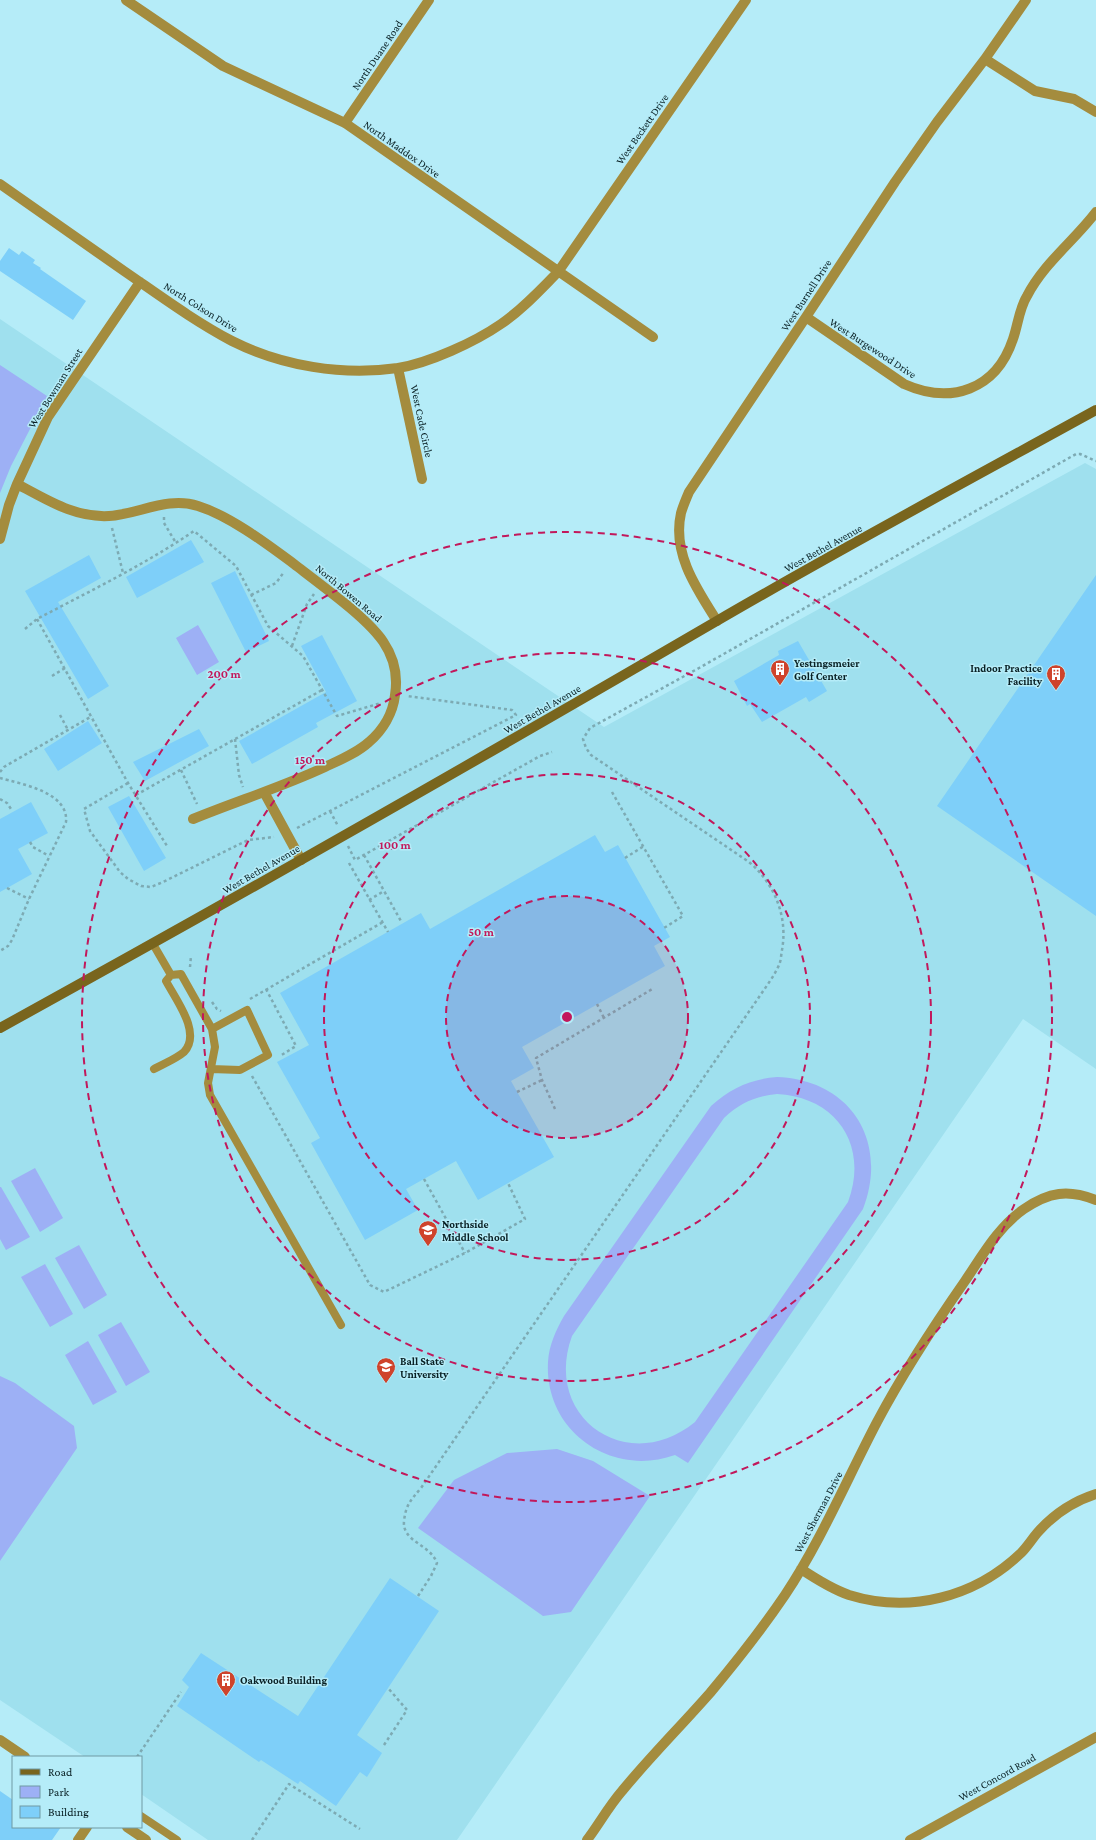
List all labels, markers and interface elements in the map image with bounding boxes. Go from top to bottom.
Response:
street label: North Duane Road [349,18,405,92]
street label: West Beckett Drive [613,91,671,166]
street label: North Maddox Drive [362,118,443,180]
street label: West Burnell Drive [778,257,834,333]
street label: North Colson Drive [162,279,240,335]
street label: West Burgewood Drive [827,316,919,381]
street label: West Bowman Street [26,346,85,430]
street label: West Cade Circle [408,384,436,459]
street label: West Bethel Avenue [782,522,864,574]
street label: North Bowen Road [313,562,385,624]
place label: Yestingsmeier Golf Center [794,657,860,682]
building icon: Yestingsmeier Golf Center [769,658,791,686]
place label: Indoor Practice Facility [970,662,1043,687]
building icon: Indoor Practice Facility [1045,663,1067,691]
text: 200 m [207,667,241,681]
street label: West Bethel Avenue [501,682,583,736]
text: 150 m [295,753,326,767]
text: 100 m [379,838,412,852]
street label: West Bethel Avenue [220,842,302,896]
text: 50 m [468,925,495,939]
centre of rings [560,1010,574,1024]
place label: Northside Middle School [442,1218,509,1243]
school or university icon: Northside Middle School [417,1219,439,1247]
place label: Ball State University [400,1355,449,1380]
school or university icon: Ball State University [375,1356,397,1384]
street label: West Sherman Drive [792,1469,845,1555]
building icon: Oakwood Building [215,1669,237,1697]
place label: Oakwood Building [240,1674,327,1686]
street label: West Concord Road [956,1751,1038,1803]
legend [12,1756,142,1828]
text: Road [48,1765,73,1779]
text: Park [48,1785,70,1799]
text: Building [48,1805,89,1819]

